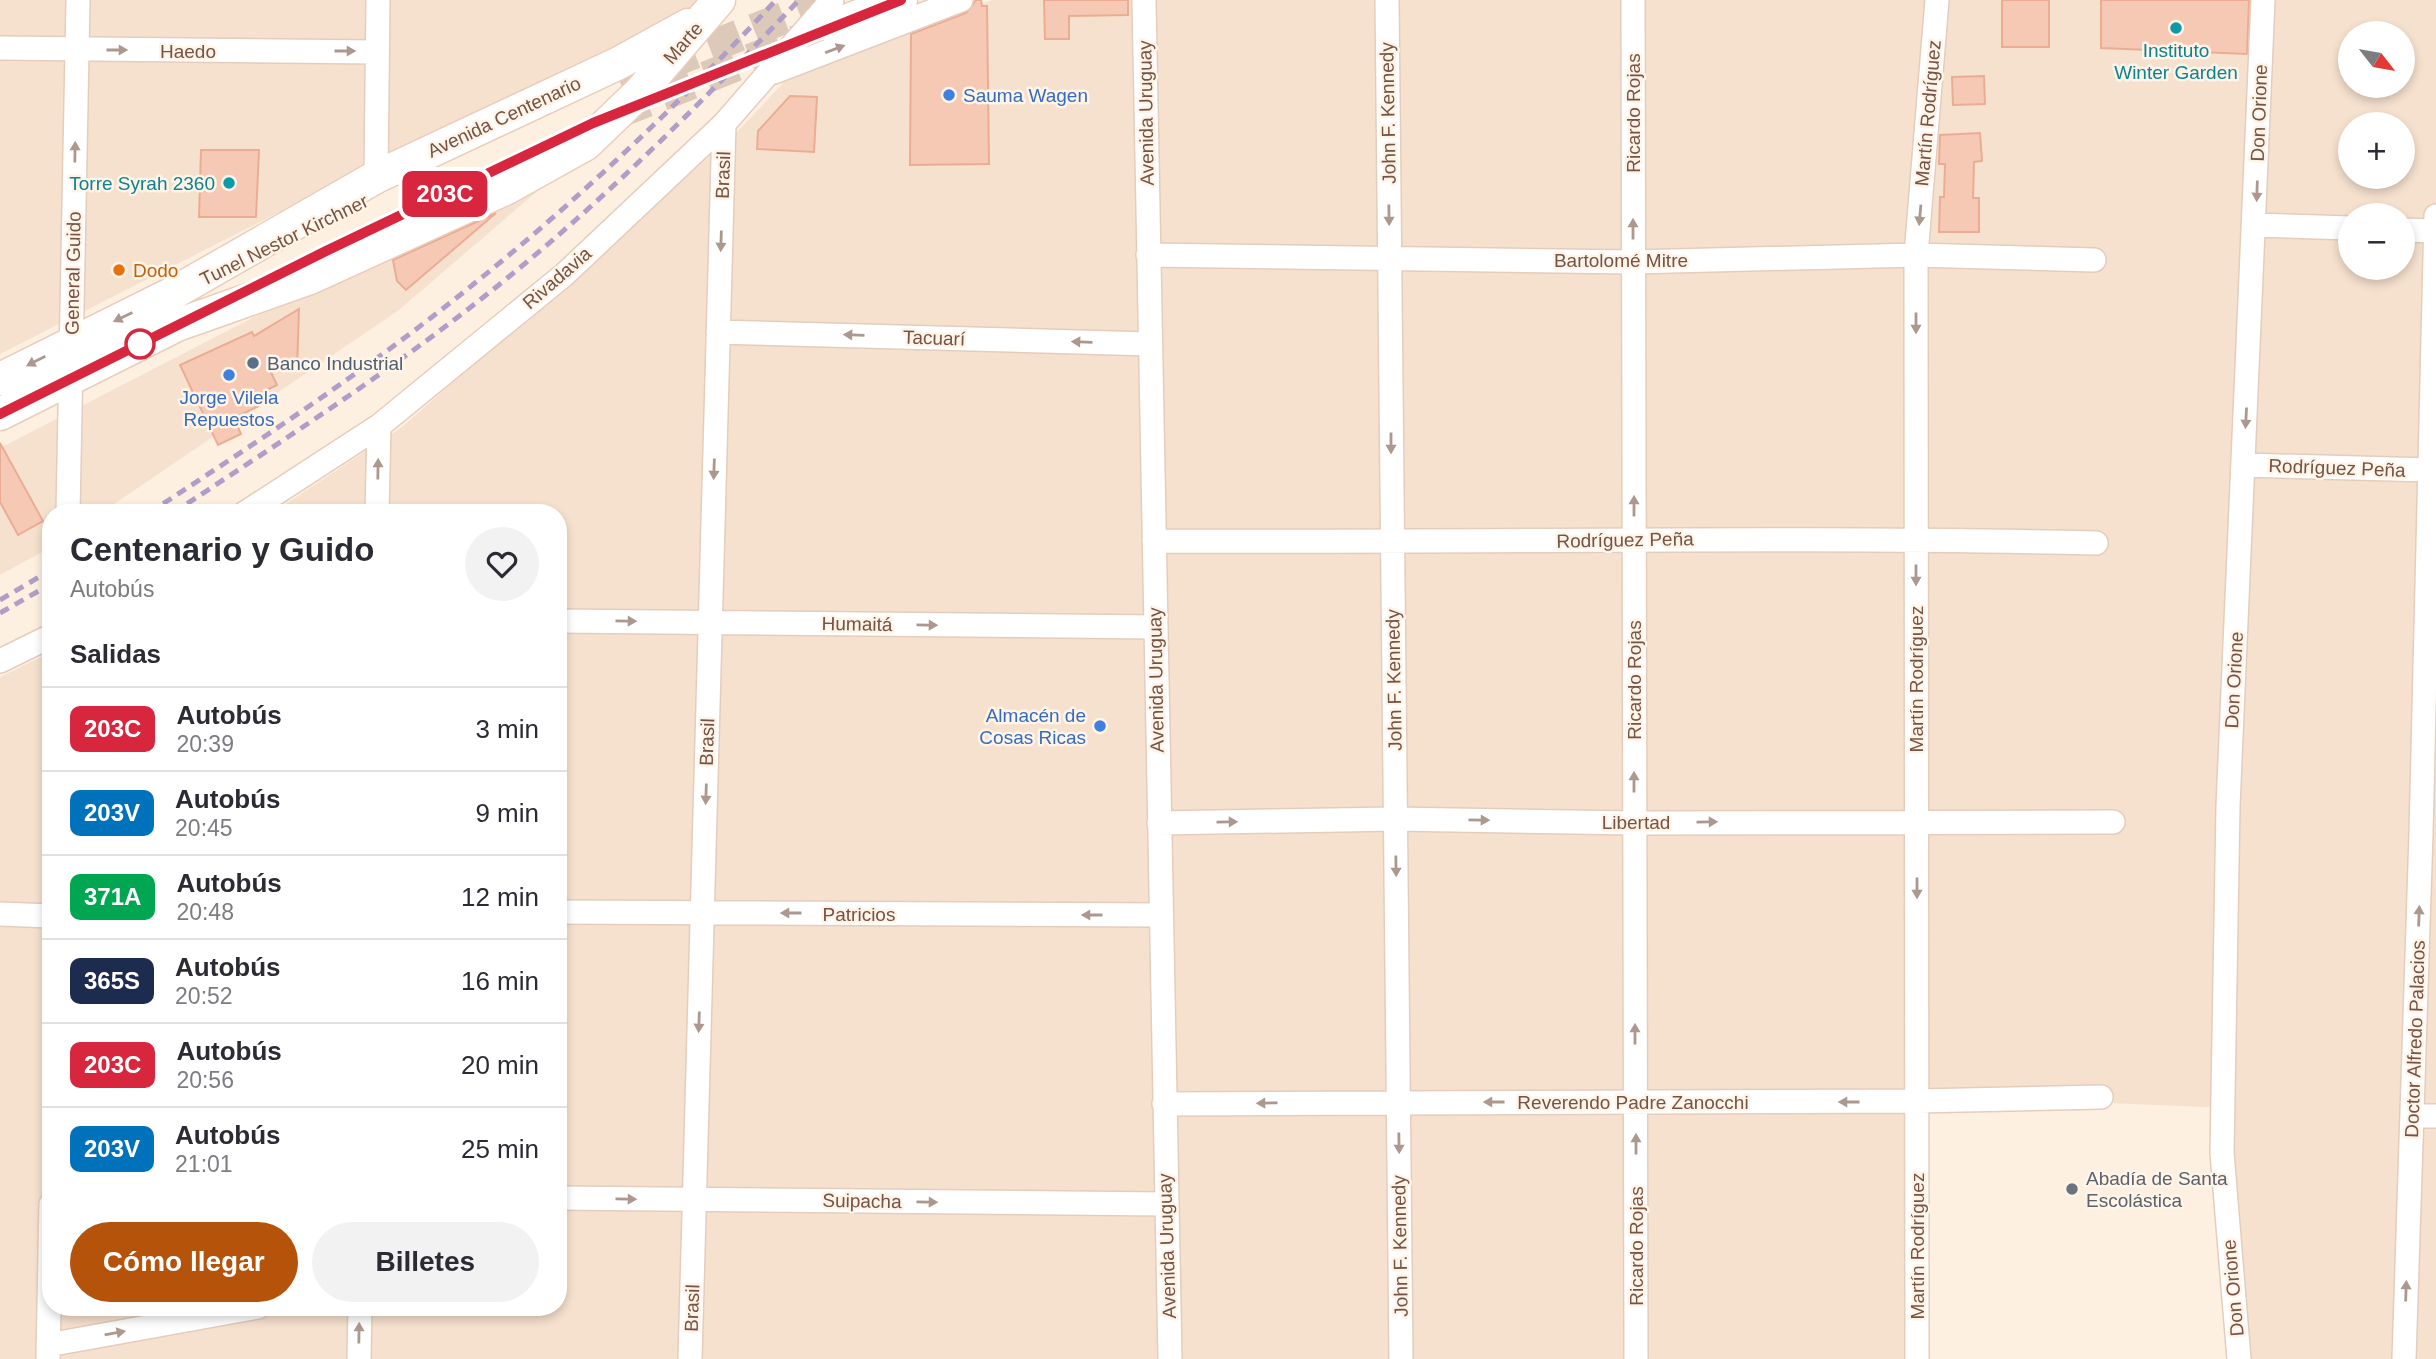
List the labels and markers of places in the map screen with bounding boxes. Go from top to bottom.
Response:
marker: Instituto Winter Garden [2168,20,2184,36]
place label: Instituto Winter Garden [2114,40,2238,83]
place label: Sauma Wagen [963,85,1088,106]
marker: Sauma Wagen [941,87,957,103]
place label: Torre Syrah 2360 [69,173,215,194]
marker: Torre Syrah 2360 [221,175,237,191]
place label: Dodo [133,260,178,281]
marker: Dodo [111,262,127,278]
unlabelled marker [125,329,155,359]
place label: Banco Industrial [267,353,403,374]
marker: Banco Industrial [245,355,261,371]
marker: Jorge Vilela Repuestos [221,367,237,383]
place label: Jorge Vilela Repuestos [180,387,279,430]
place label: Almacén de Cosas Ricas [979,705,1086,748]
marker: Almacén de Cosas Ricas [1092,718,1108,734]
place label: Abadía de Santa Escolástica [2086,1168,2228,1211]
marker: Abadía de Santa Escolástica [2064,1181,2080,1197]

